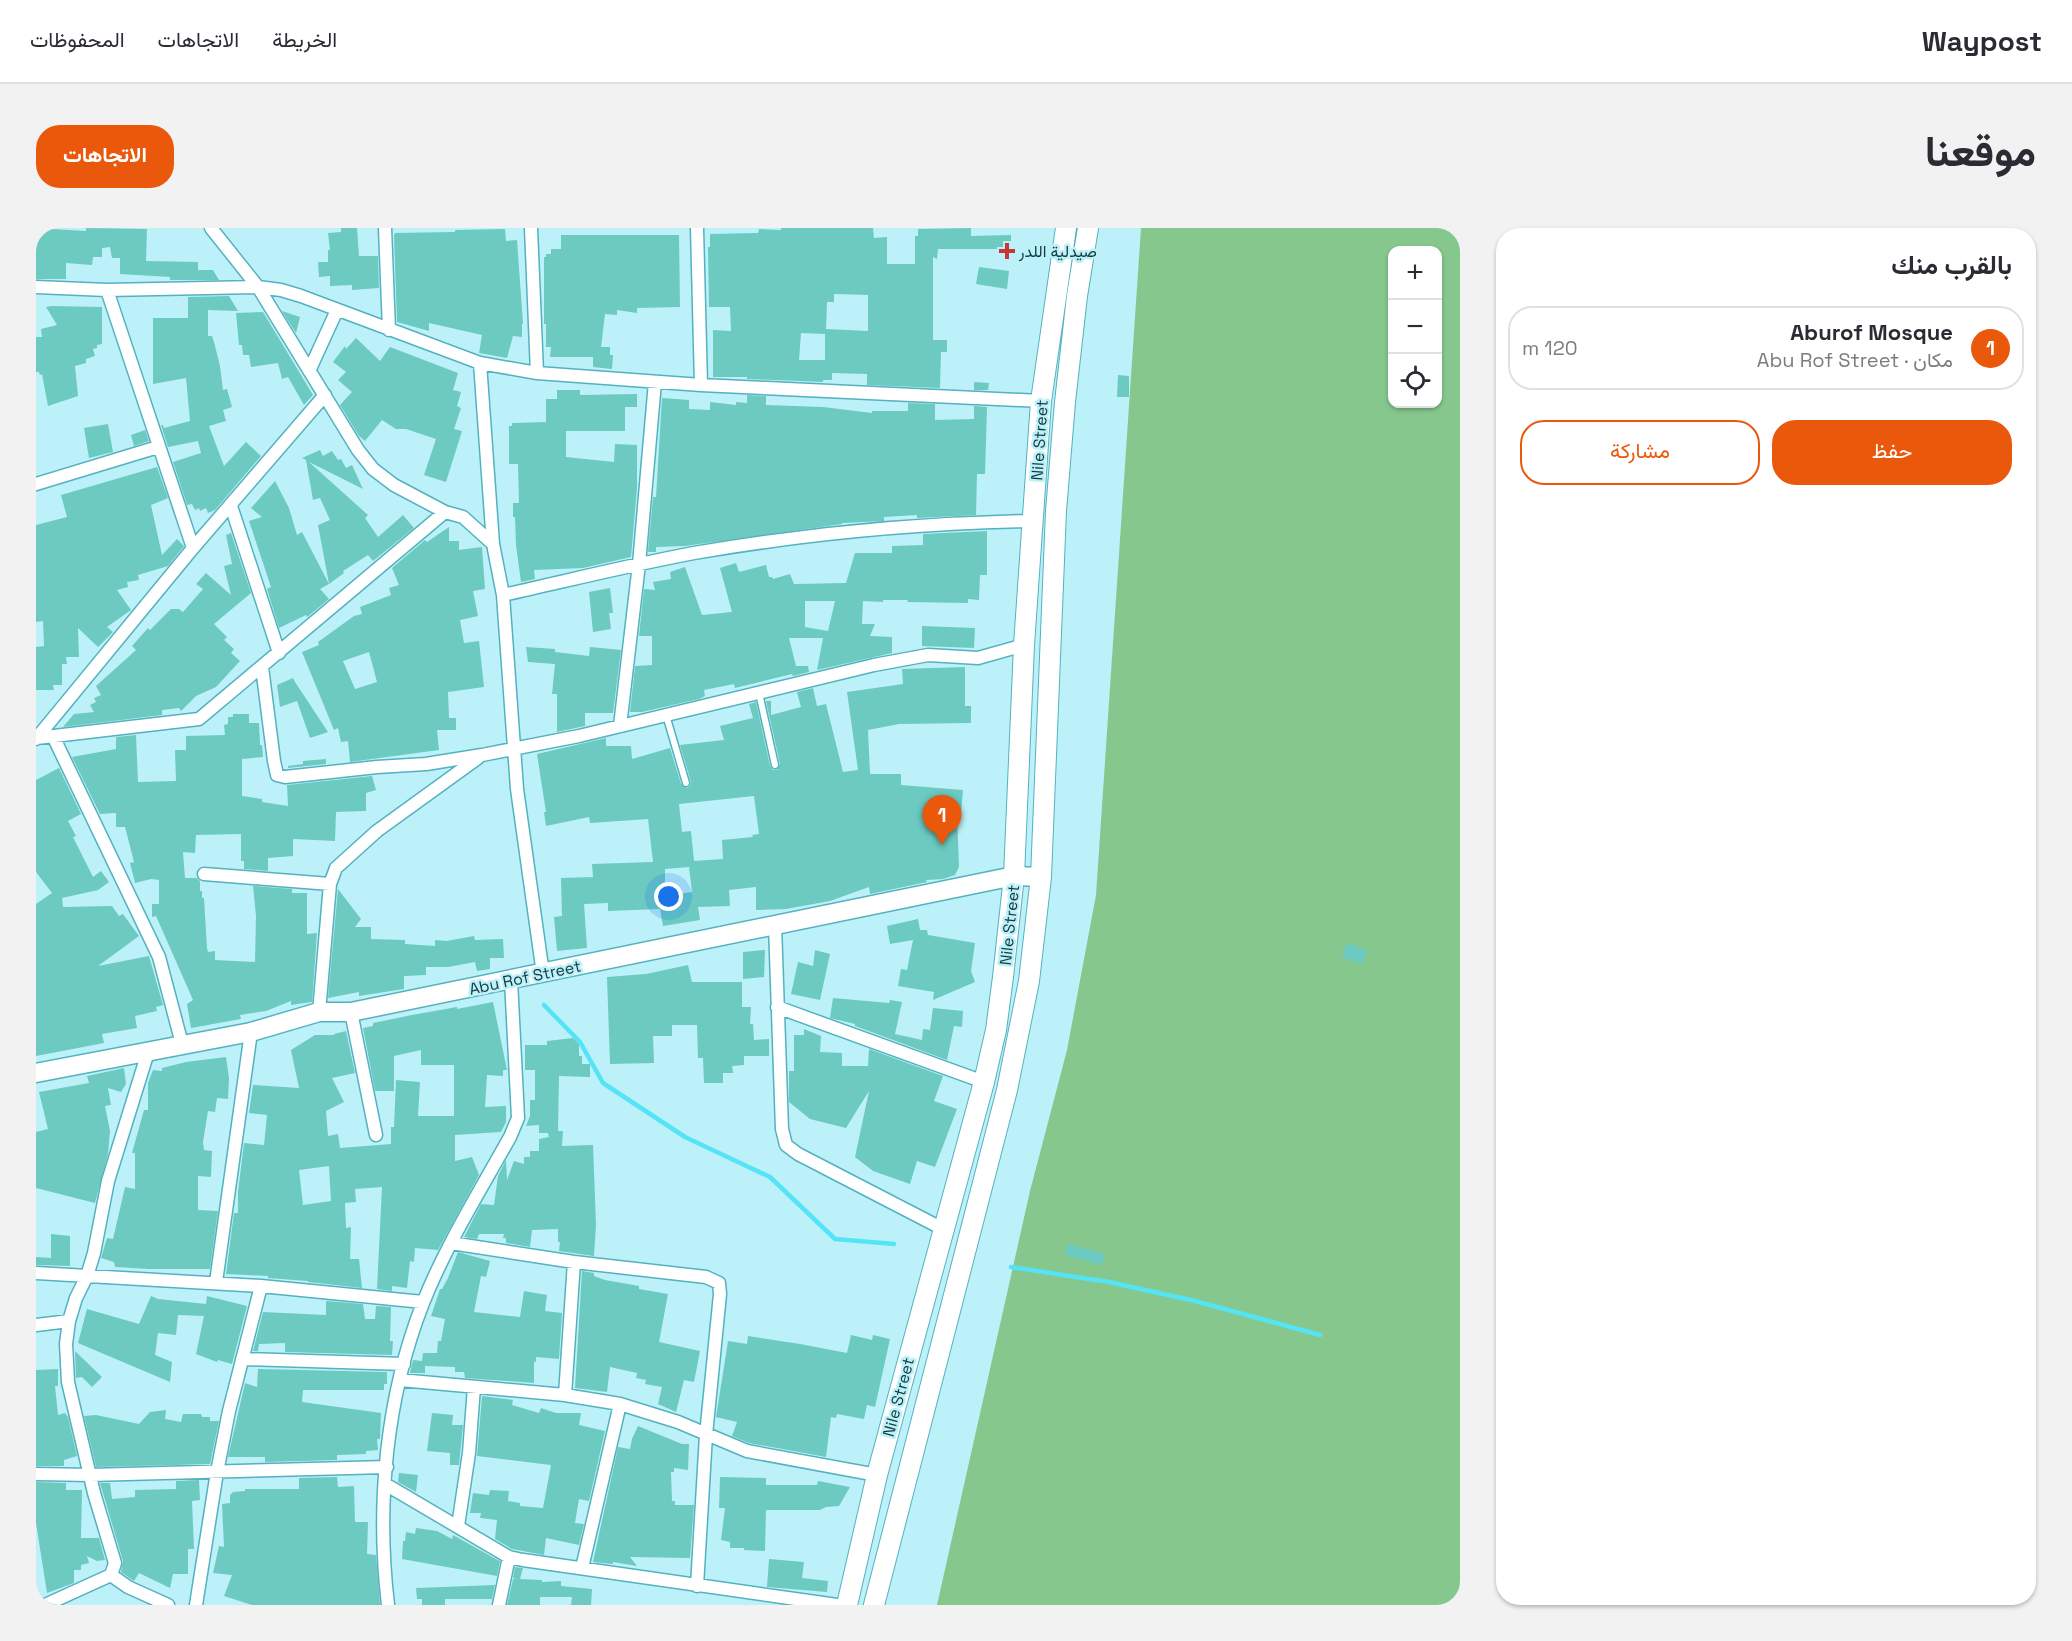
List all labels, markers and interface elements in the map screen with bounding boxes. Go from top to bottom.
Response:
text: Waypost [1922,23,2042,59]
text: المحفوظات [30,26,125,53]
text: الاتجاهات [158,26,239,53]
text: الخريطة [272,26,337,53]
button: الاتجاهات [36,125,174,188]
text: موقعنا [1925,125,2036,178]
place label: صيدلية اللدر [1018,241,1097,262]
marker: صيدلية اللدر [1000,244,1014,258]
map controls [1388,246,1442,408]
button: + [1388,246,1442,300]
text: بالقرب منك [1891,248,2012,282]
button: − [1388,300,1442,354]
text: Aburof Mosque [1790,318,1953,346]
text: 120 m [1522,335,1578,361]
text: 1 [1986,335,1995,361]
text: مكان · Abu Rof Street [1757,347,1953,373]
button: locate [1388,354,1442,408]
street label: Nile Street [1026,399,1053,481]
button: مشاركة [1520,420,1760,485]
button: حفظ [1772,420,2012,485]
pin: 1 [922,796,962,845]
your location [654,882,683,911]
street label: Nile Street [995,884,1024,966]
street label: Abu Rof Street [467,955,583,1000]
street label: Nile Street [878,1355,919,1439]

